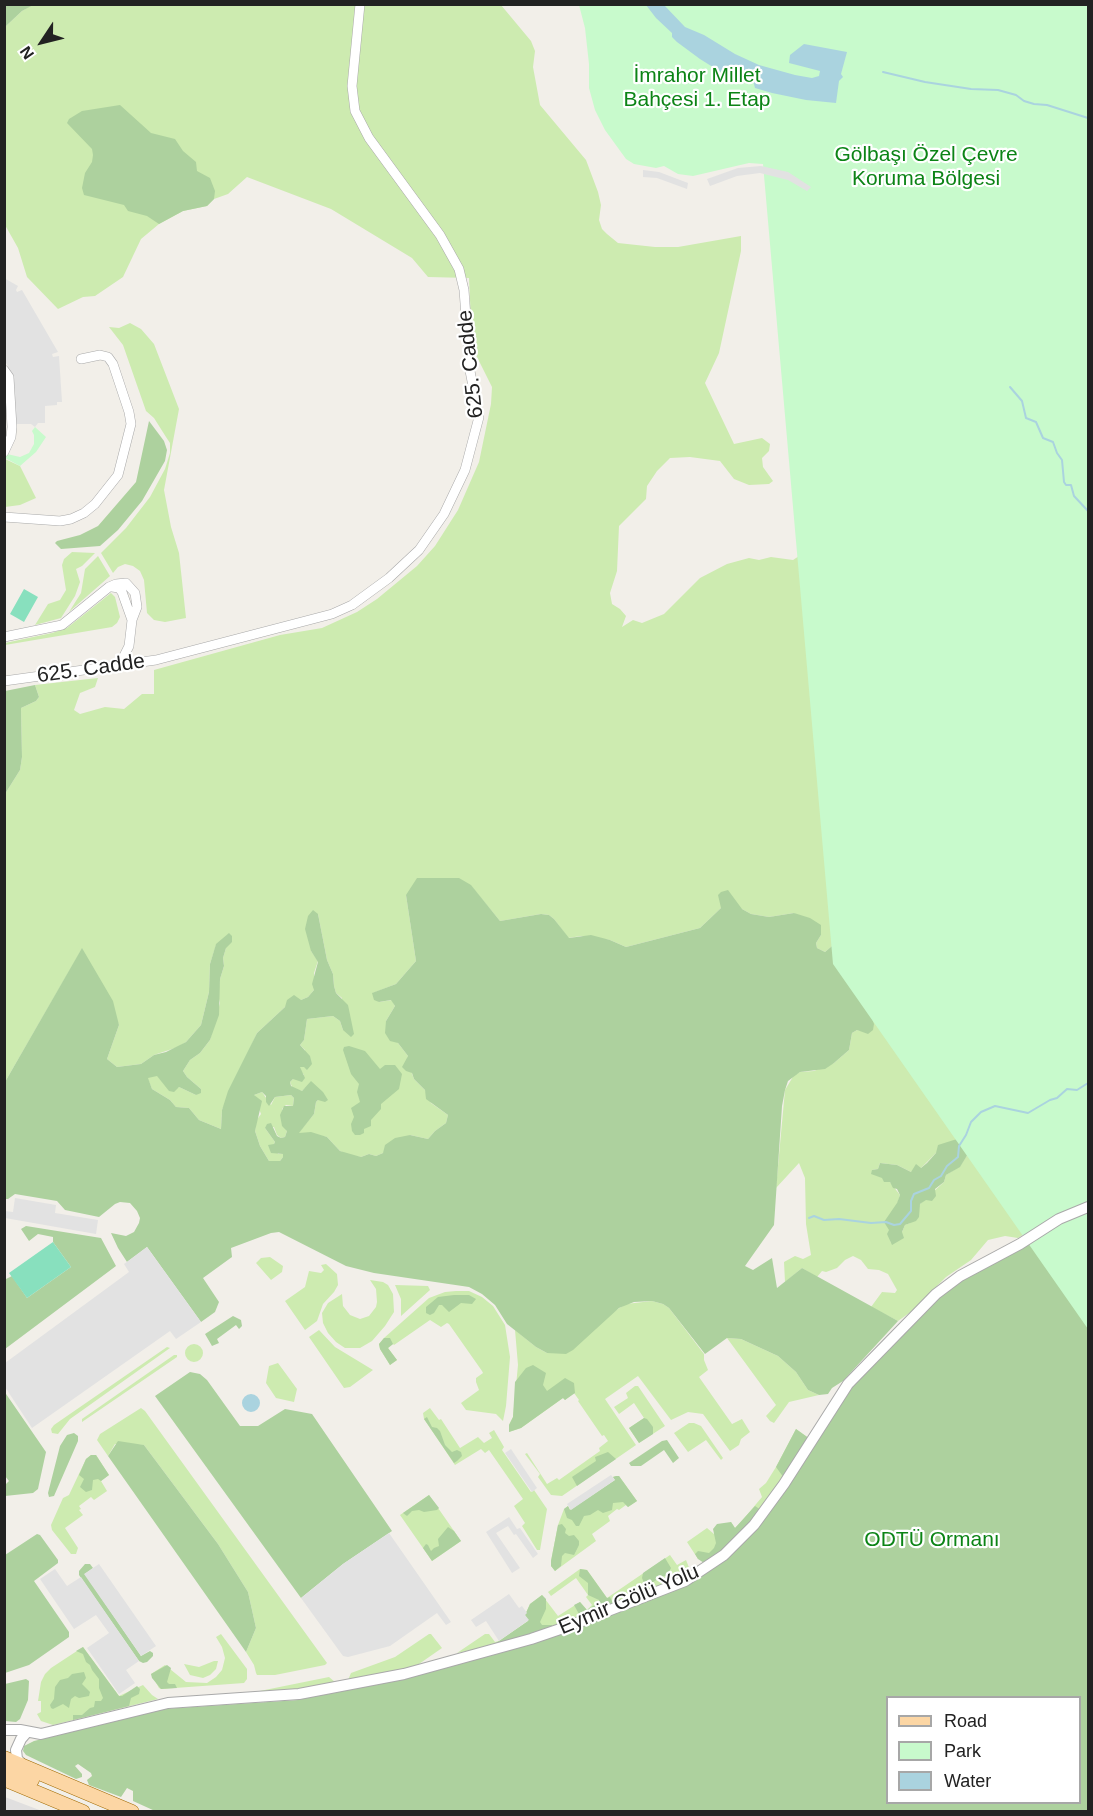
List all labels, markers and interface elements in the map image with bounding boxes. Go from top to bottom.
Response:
north arrow [12,12,72,72]
text: N [17,43,37,62]
park label: İmrahor Millet Bahçesi 1. Etap [623,63,771,113]
park label: Gölbaşı Özel Çevre Koruma Bölgesi [834,142,1018,192]
street label: 625. Cadde [453,309,489,419]
street label: 625. Cadde [35,649,147,689]
park label: ODTÜ Ormanı [864,1527,1000,1553]
street label: Eymir Gölü Yolu [555,1559,703,1641]
legend [886,1696,1081,1804]
text: Road [944,1711,987,1731]
text: Park [944,1741,981,1761]
text: Water [944,1771,991,1791]

